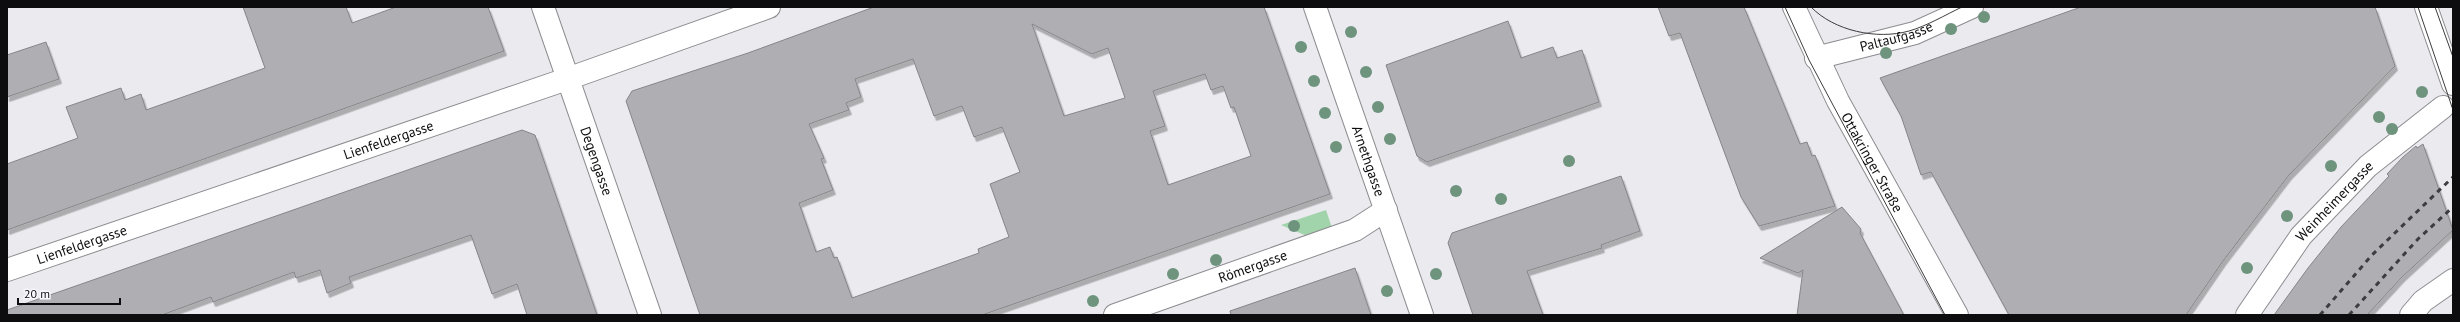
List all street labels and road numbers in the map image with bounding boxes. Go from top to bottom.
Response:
street label: Paltaufgasse [1858,17,1936,56]
street label: Ottakringer Straße [1837,109,1907,215]
street label: Lienfeldergasse [341,116,436,164]
street label: Arnethgasse [1348,123,1389,199]
street label: Degengasse [576,124,617,198]
street label: Weinheimergasse [2292,157,2377,245]
street label: Lienfeldergasse [34,221,129,268]
street label: Römergasse [1216,246,1290,287]

